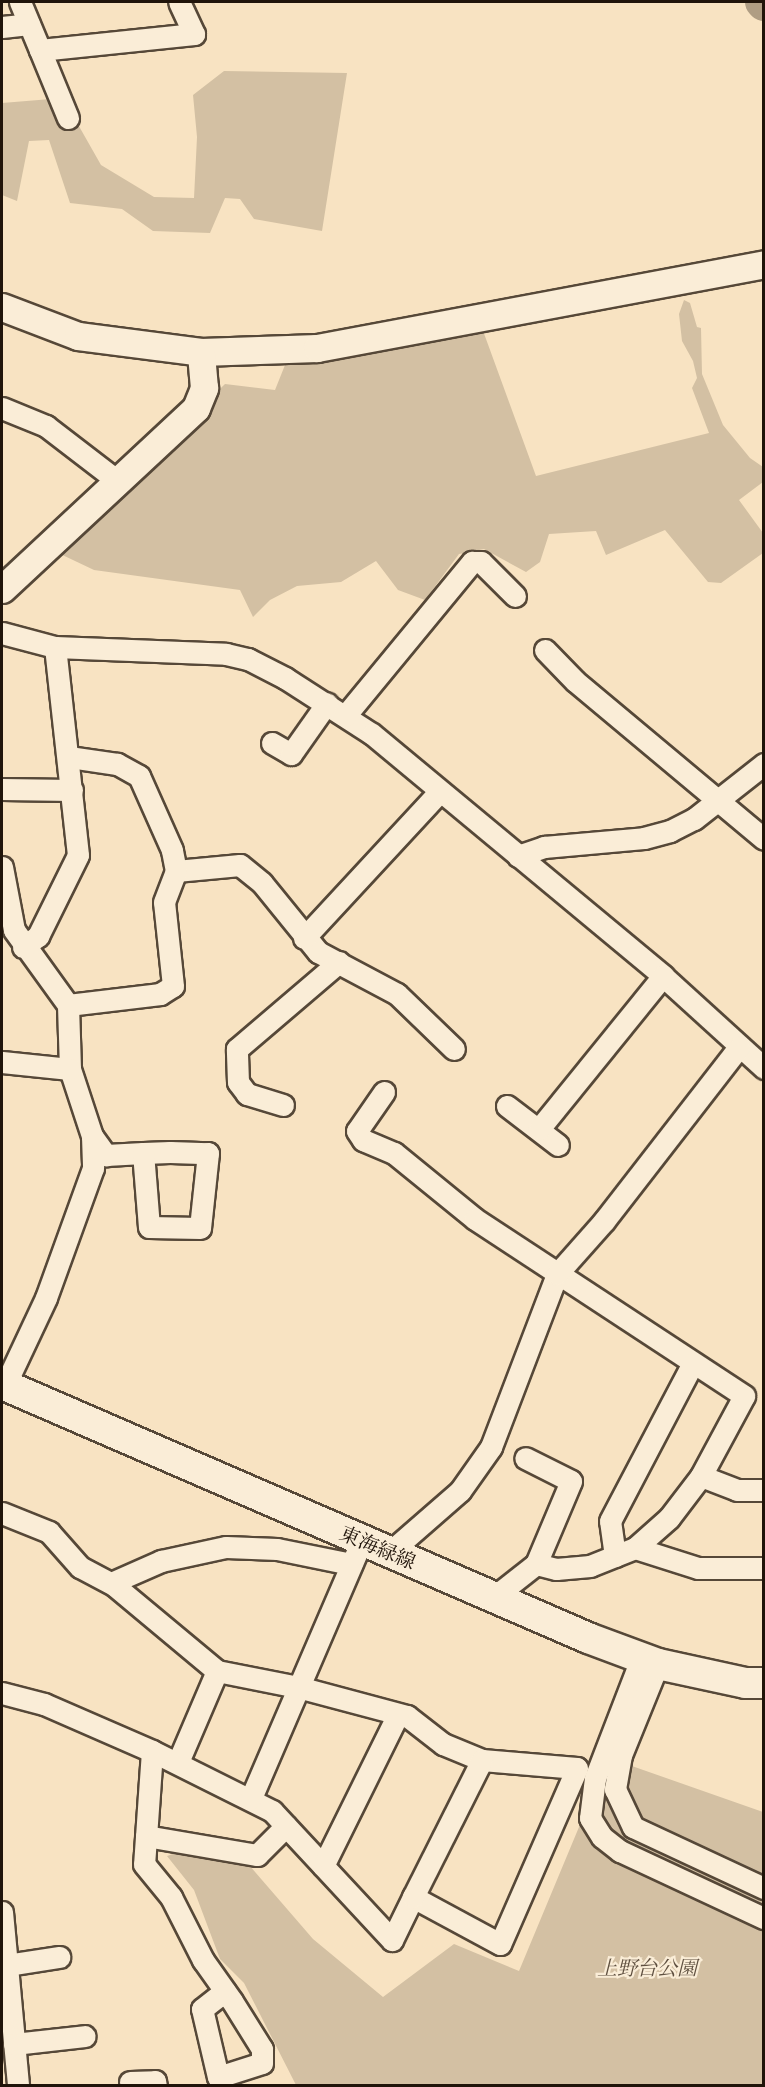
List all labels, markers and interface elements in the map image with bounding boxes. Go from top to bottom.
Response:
street label: 東海緑線 [336,1520,420,1574]
park label: 上野台公園 [597,1955,697,1979]

